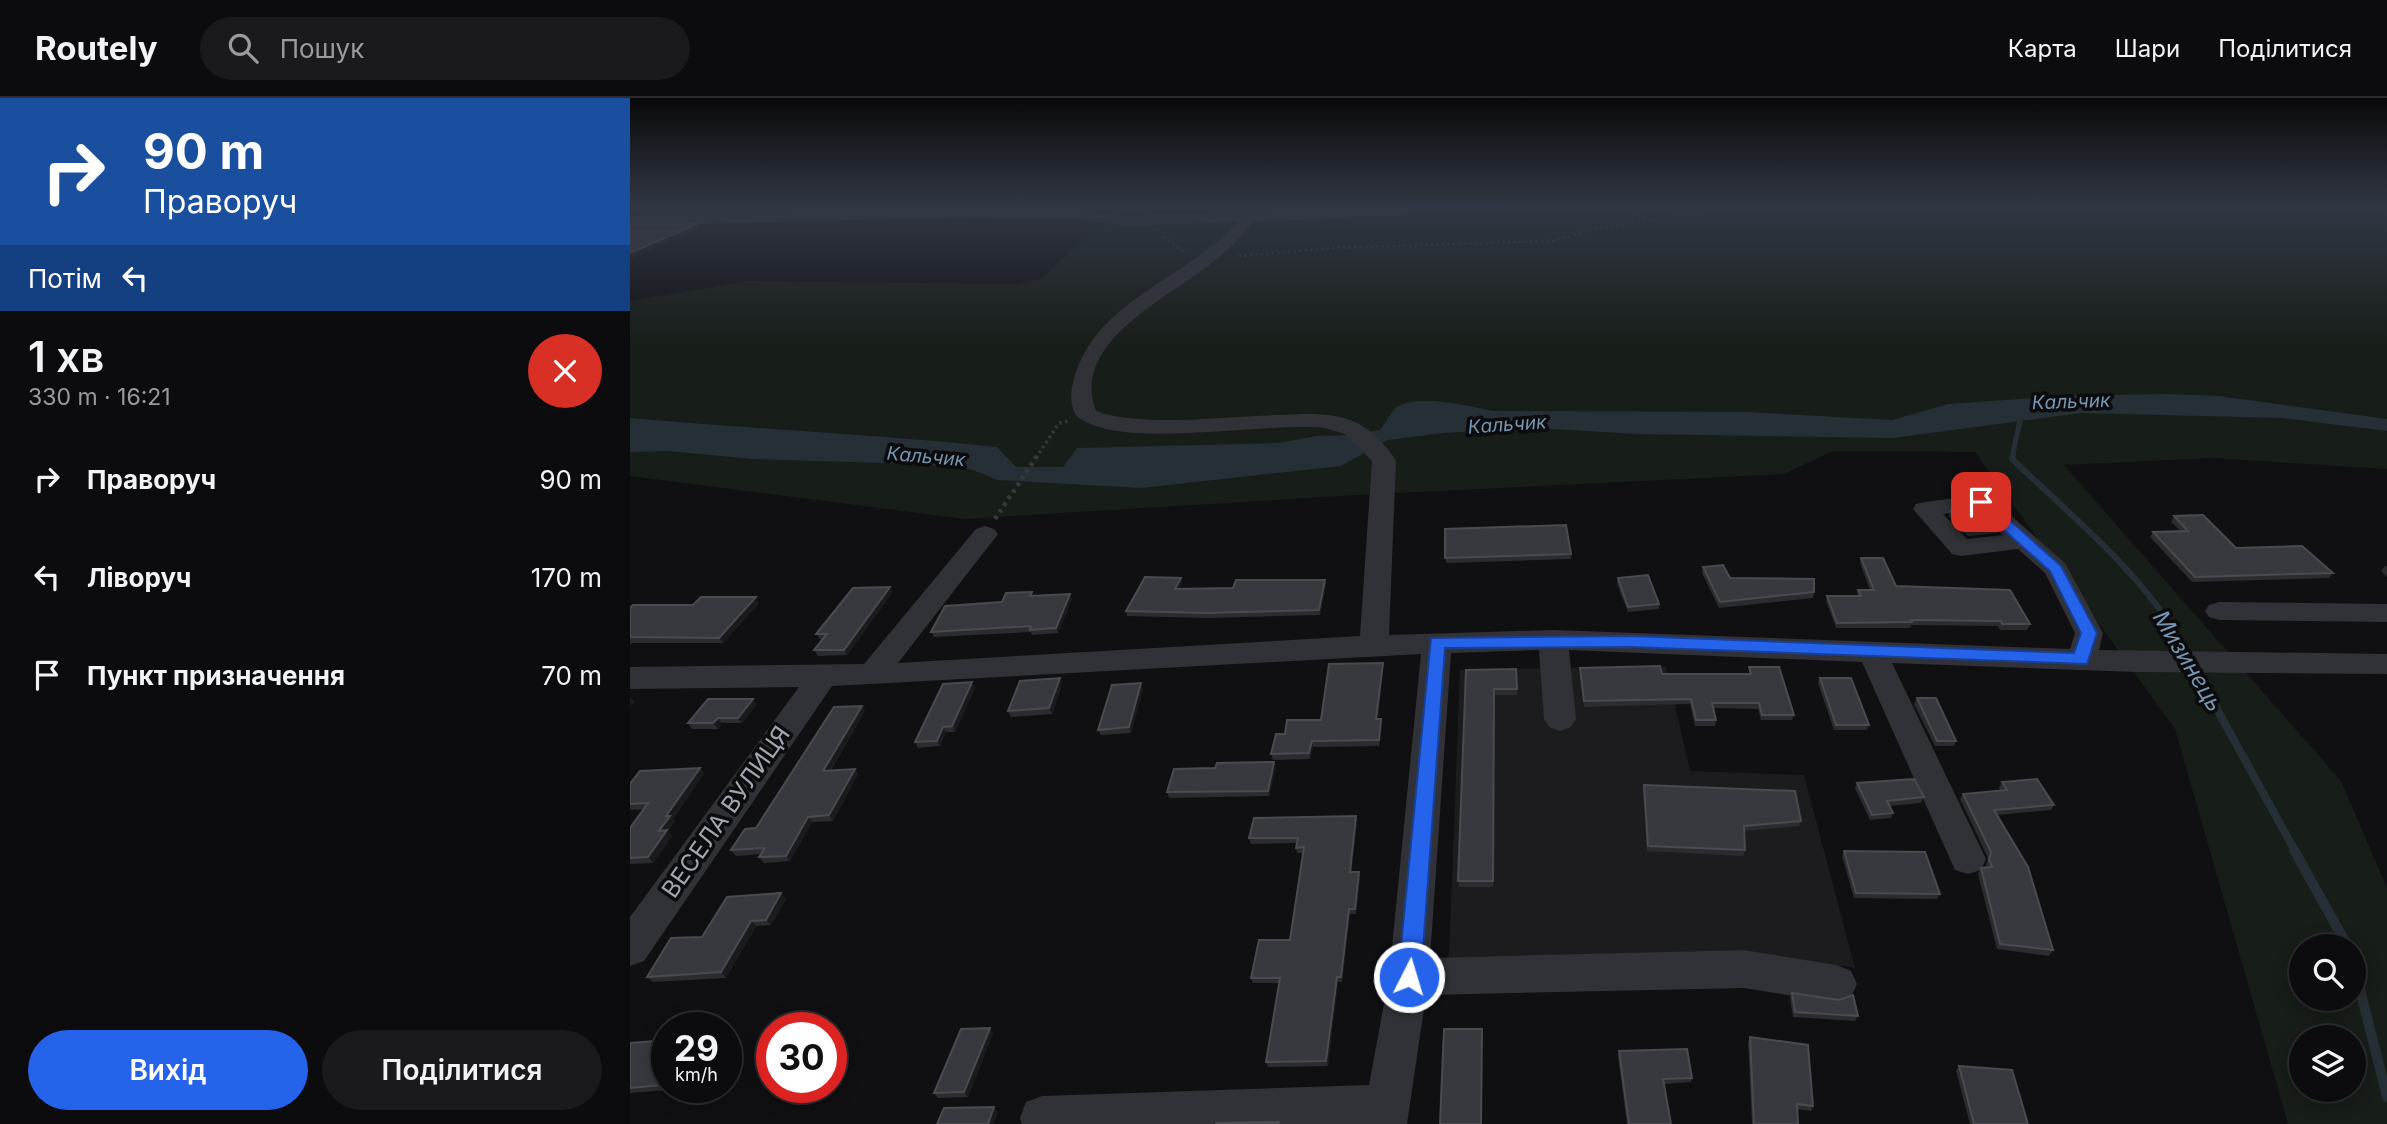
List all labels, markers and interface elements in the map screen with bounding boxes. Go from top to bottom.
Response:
search box [200,17,690,80]
text: Routely [35,28,158,68]
icon: search [224,29,262,67]
text: Пошук [280,33,364,64]
text: Карта [2008,34,2077,63]
text: Шари [2115,34,2180,63]
text: Поділитися [2218,34,2352,63]
text: 90 m [143,122,264,181]
icon: right [28,126,119,217]
text: Праворуч [143,182,297,221]
icon: left [116,259,154,297]
text: Потім [28,263,102,294]
text: 1 хв [28,331,104,382]
button: close [528,334,602,408]
text: 330 m · 16:21 [28,383,171,411]
water label: Кальчик [2031,389,2111,414]
water label: Кальчик [1467,410,1548,439]
water label: Кальчик [886,442,967,471]
icon: right [28,460,66,498]
text: Праворуч [87,464,216,495]
text: 90 m [539,464,602,495]
pin [1951,472,2011,532]
icon: arrive [1962,483,2000,521]
icon: left [28,558,66,596]
text: Ліворуч [87,562,191,593]
text: 170 m [531,562,602,593]
water label: Мизинець [2147,605,2229,717]
icon: arrive [28,656,66,694]
text: Пункт призначення [87,660,345,691]
text: 70 m [541,660,602,691]
street label: ВЕСЕЛА ВУЛИЦЯ [656,720,796,903]
map controls [2289,934,2366,1102]
button: search [2289,934,2366,1011]
position arrow [1372,940,1446,1014]
speed limit sign: 30 [756,1012,847,1103]
button: layers [2289,1025,2366,1102]
text: 29 [674,1027,719,1069]
button: Вихід [28,1030,308,1110]
button: Поділитися [322,1030,602,1110]
text: km/h [675,1064,718,1085]

